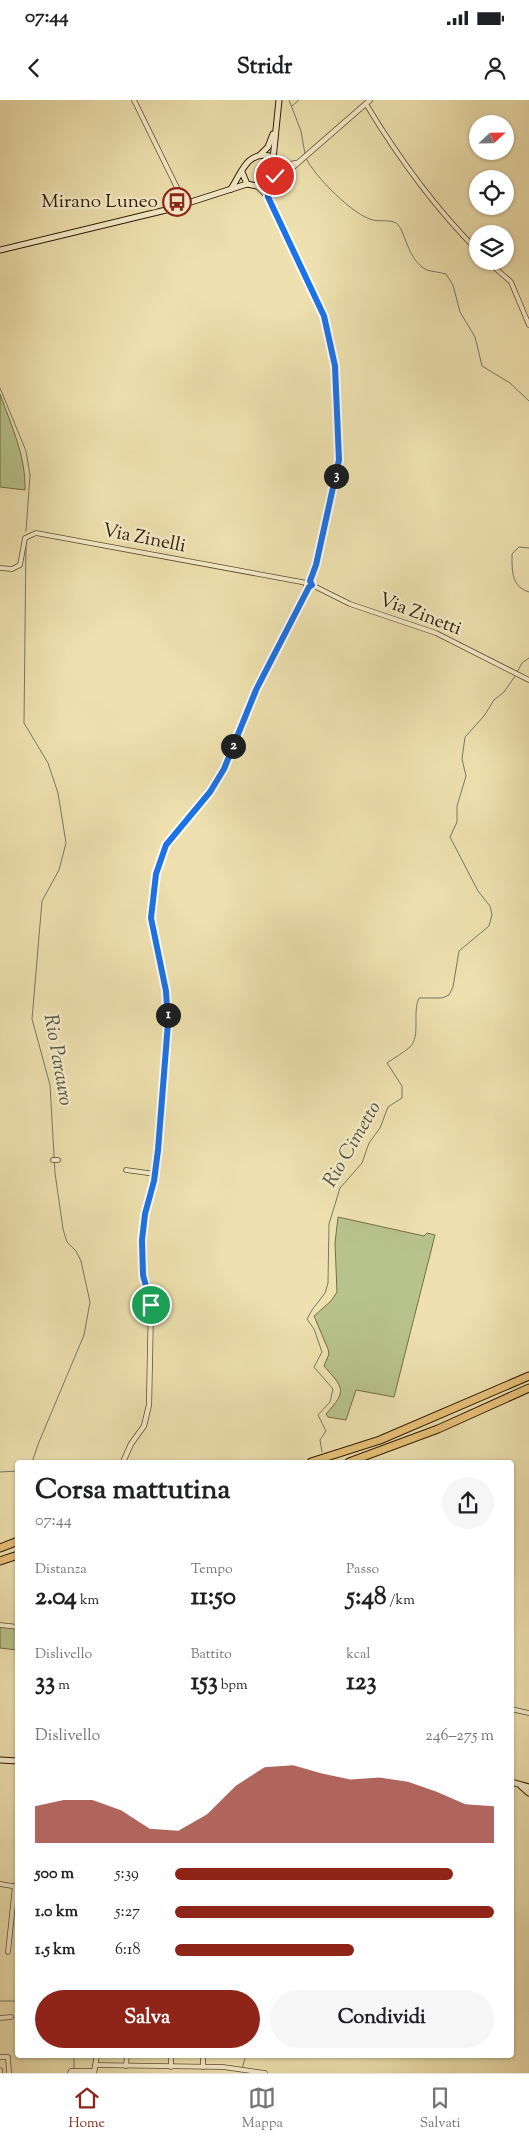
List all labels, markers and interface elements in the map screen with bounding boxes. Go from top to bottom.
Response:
text: 07:44 [25,4,69,31]
text: Stridr [237,52,292,84]
icon: back [20,54,48,82]
icon: person [481,54,509,82]
north arrow [469,115,514,160]
map controls [469,115,514,270]
pin [254,155,296,197]
icon: check [261,162,289,190]
button: locate [469,170,514,215]
bus stop icon: Mirano Luneo [162,187,192,217]
place label: Mirano Luneo [41,189,158,216]
button: layers [469,225,514,270]
pin: 3 [324,464,348,488]
text: 3 [334,466,339,486]
street label: Via Zinelli [100,518,188,560]
street label: Via Zinetti [375,587,465,643]
pin: 2 [220,734,246,758]
text: 2 [230,736,237,756]
pin: 1 [156,1002,180,1028]
text: 1 [166,1005,171,1025]
water label: Rio Parauro [35,1012,79,1108]
water label: Rio Cimetto [317,1097,389,1193]
pin [130,1284,172,1326]
icon: arrive [137,1291,165,1319]
text: Corsa mattutina [35,1471,231,1511]
button: share [442,1477,494,1529]
text: 07:44 [35,1510,72,1533]
text: Distanza [35,1560,87,1580]
text: Tempo [191,1560,233,1580]
text: Passo [346,1560,379,1580]
text: 2.04 [35,1580,77,1616]
text: 11:50 [191,1580,236,1616]
text: 5:48 [346,1580,386,1616]
text: km [77,1591,99,1611]
text: /km [386,1591,415,1611]
text: Dislivello [35,1645,92,1665]
text: Battito [191,1645,232,1665]
text: kcal [346,1645,370,1665]
text: 33 [35,1665,55,1701]
text: 153 [191,1665,218,1701]
text: 123 [346,1665,377,1701]
text: m [55,1676,70,1696]
text: bpm [218,1676,248,1696]
text: Dislivello [35,1725,100,1748]
text: 246–275 m [425,1725,494,1748]
text: 500 m [35,1863,74,1886]
text: 5:39 [115,1863,139,1886]
text: 1.0 km [35,1901,78,1924]
text: 5:27 [115,1901,140,1924]
text: 1.5 km [35,1939,75,1962]
text: 6:18 [115,1939,140,1962]
button: Salva [35,1990,260,2048]
button: Condividi [270,1990,494,2048]
tab: Home [68,2084,105,2134]
tab: Mappa [242,2084,283,2134]
tab: Salvati [420,2084,461,2134]

